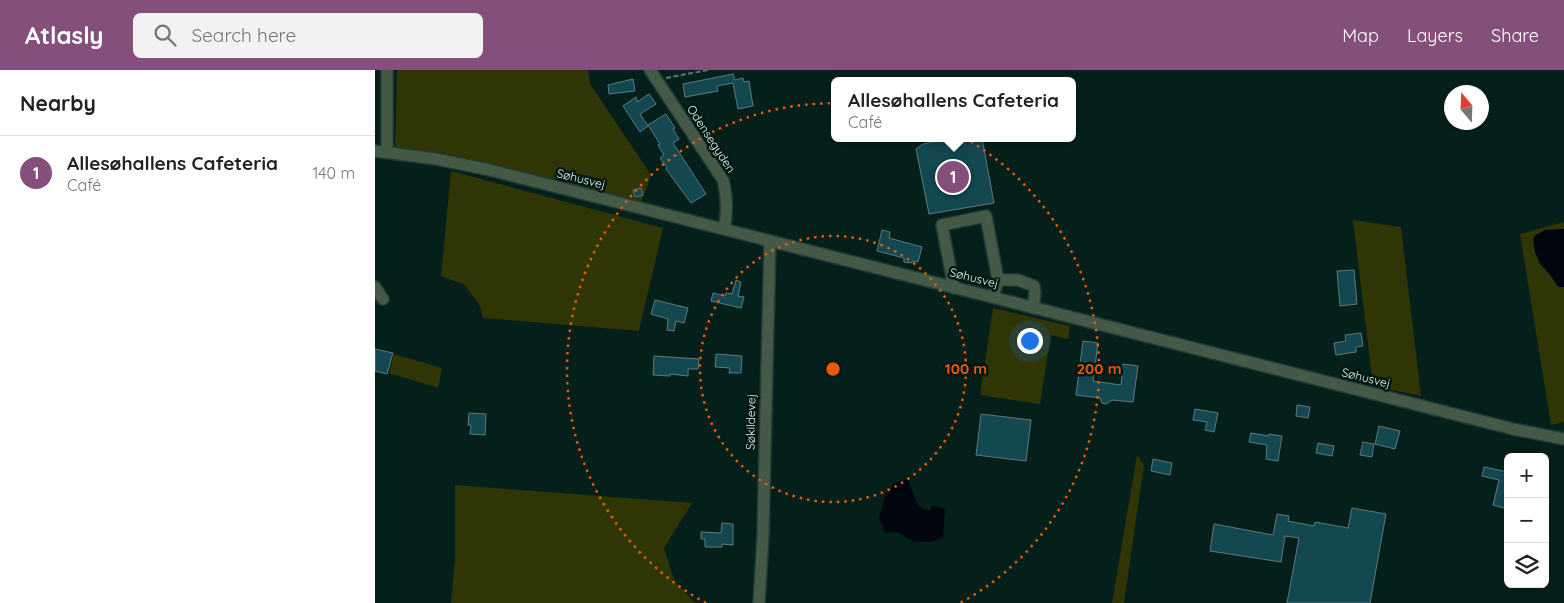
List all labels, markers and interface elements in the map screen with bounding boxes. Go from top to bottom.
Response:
search box [133,13,483,58]
text: Atlasly [25,20,103,50]
icon: search [151,21,179,49]
text: Search here [191,23,296,47]
text: Map [1342,24,1379,47]
text: Layers [1407,24,1463,47]
text: Share [1491,24,1539,47]
popup [831,77,1076,142]
north arrow [1444,85,1489,130]
text: Allesøhallens Cafeteria [848,88,1059,112]
text: Nearby [20,90,96,116]
street label: Odensegyden [684,102,739,175]
text: Café [848,112,882,132]
text: Allesøhallens Cafeteria [67,151,278,175]
pin: 1 [937,158,969,196]
text: 1 [33,163,39,183]
text: 140 m [312,163,355,183]
street label: Søhusvej [555,165,607,192]
text: Café [67,175,101,195]
street label: Søhusvej [948,264,1000,291]
your location [1017,328,1043,354]
text: 100 m [945,359,987,378]
text: 200 m [1077,359,1122,378]
centre of rings [824,360,842,378]
street label: Søhusvej [1340,364,1392,391]
street label: Søkildevej [743,394,758,450]
map controls [1504,453,1549,588]
button: + [1504,453,1549,498]
button: − [1504,498,1549,543]
button: layers [1504,543,1549,588]

